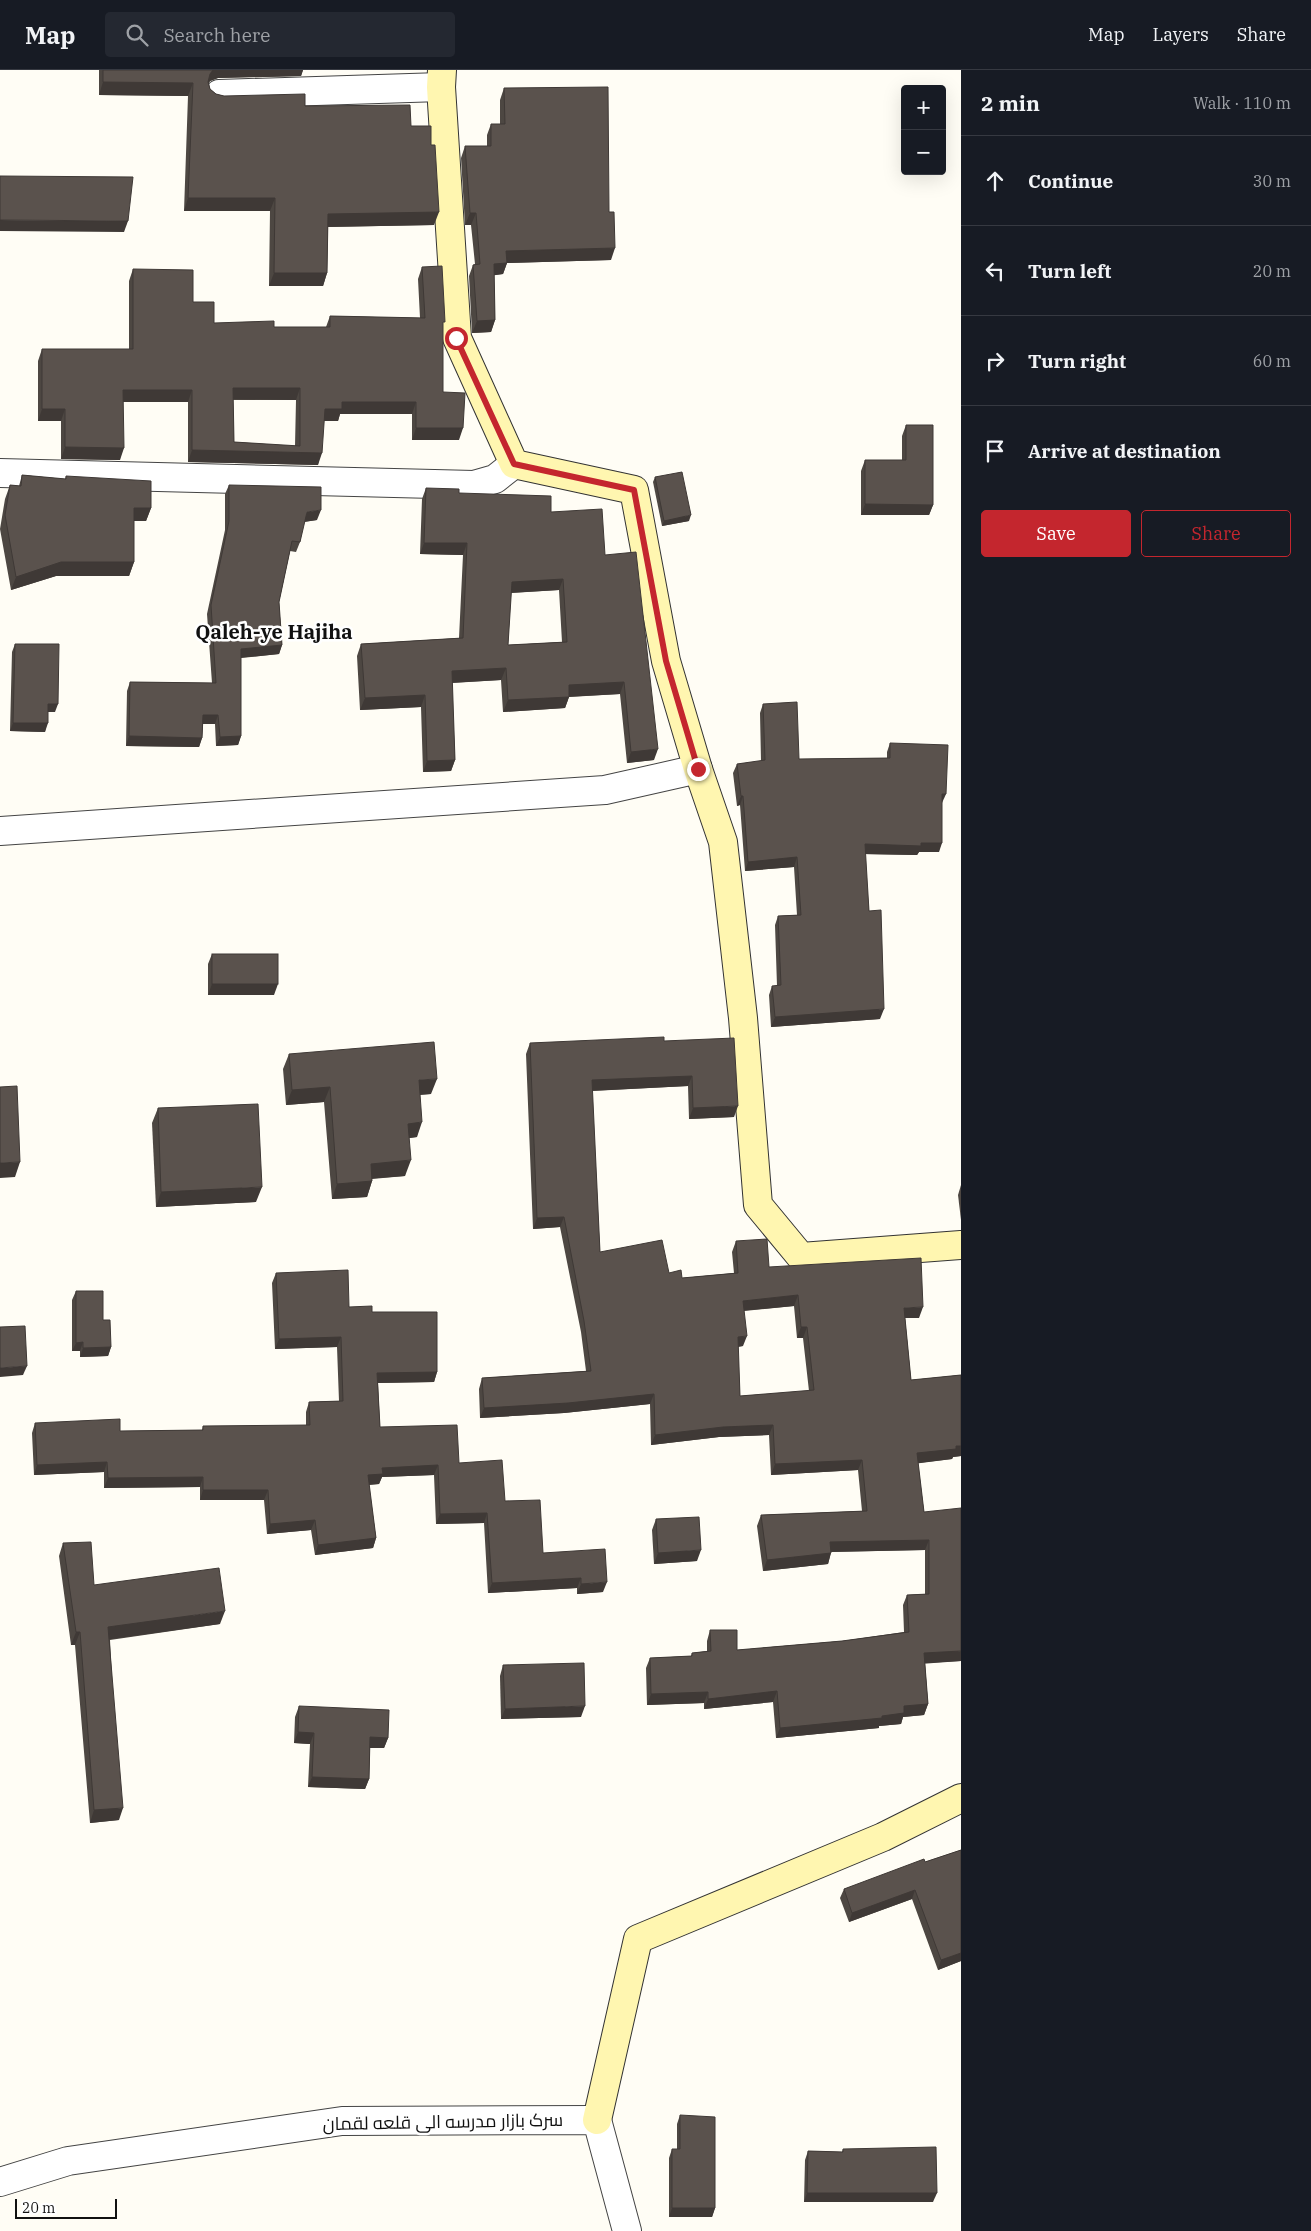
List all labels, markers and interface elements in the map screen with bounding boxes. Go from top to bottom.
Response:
search box [105,12,455,57]
text: Map [25,19,75,51]
icon: search [123,21,151,49]
text: Search here [163,23,270,47]
text: Map [1088,23,1125,46]
text: Layers [1153,23,1209,46]
text: Share [1237,23,1286,46]
map controls [901,85,946,175]
button: + [901,85,946,130]
text: 2 min [981,89,1040,117]
text: Walk · 110 m [1193,93,1291,113]
button: − [901,130,946,175]
icon: ahead [981,167,1009,195]
text: Continue [1028,169,1113,193]
text: 30 m [1253,171,1291,191]
icon: left [981,257,1009,285]
text: Turn left [1028,259,1111,283]
text: 20 m [1253,261,1291,281]
route start [445,327,468,350]
icon: right [981,347,1009,375]
text: Turn right [1028,349,1126,373]
text: 60 m [1253,351,1291,371]
icon: arrive [981,437,1009,465]
text: Arrive at destination [1028,439,1221,463]
button: Save [981,510,1131,557]
button: Share [1141,510,1291,557]
district label: Qaleh-ye Hajiha [195,618,353,645]
route end [687,758,710,781]
street label: سرک بازار مدرسه الی قلعه لقمان [323,2108,563,2135]
scale bar [15,2196,118,2219]
text: 20 m [22,2199,55,2217]

